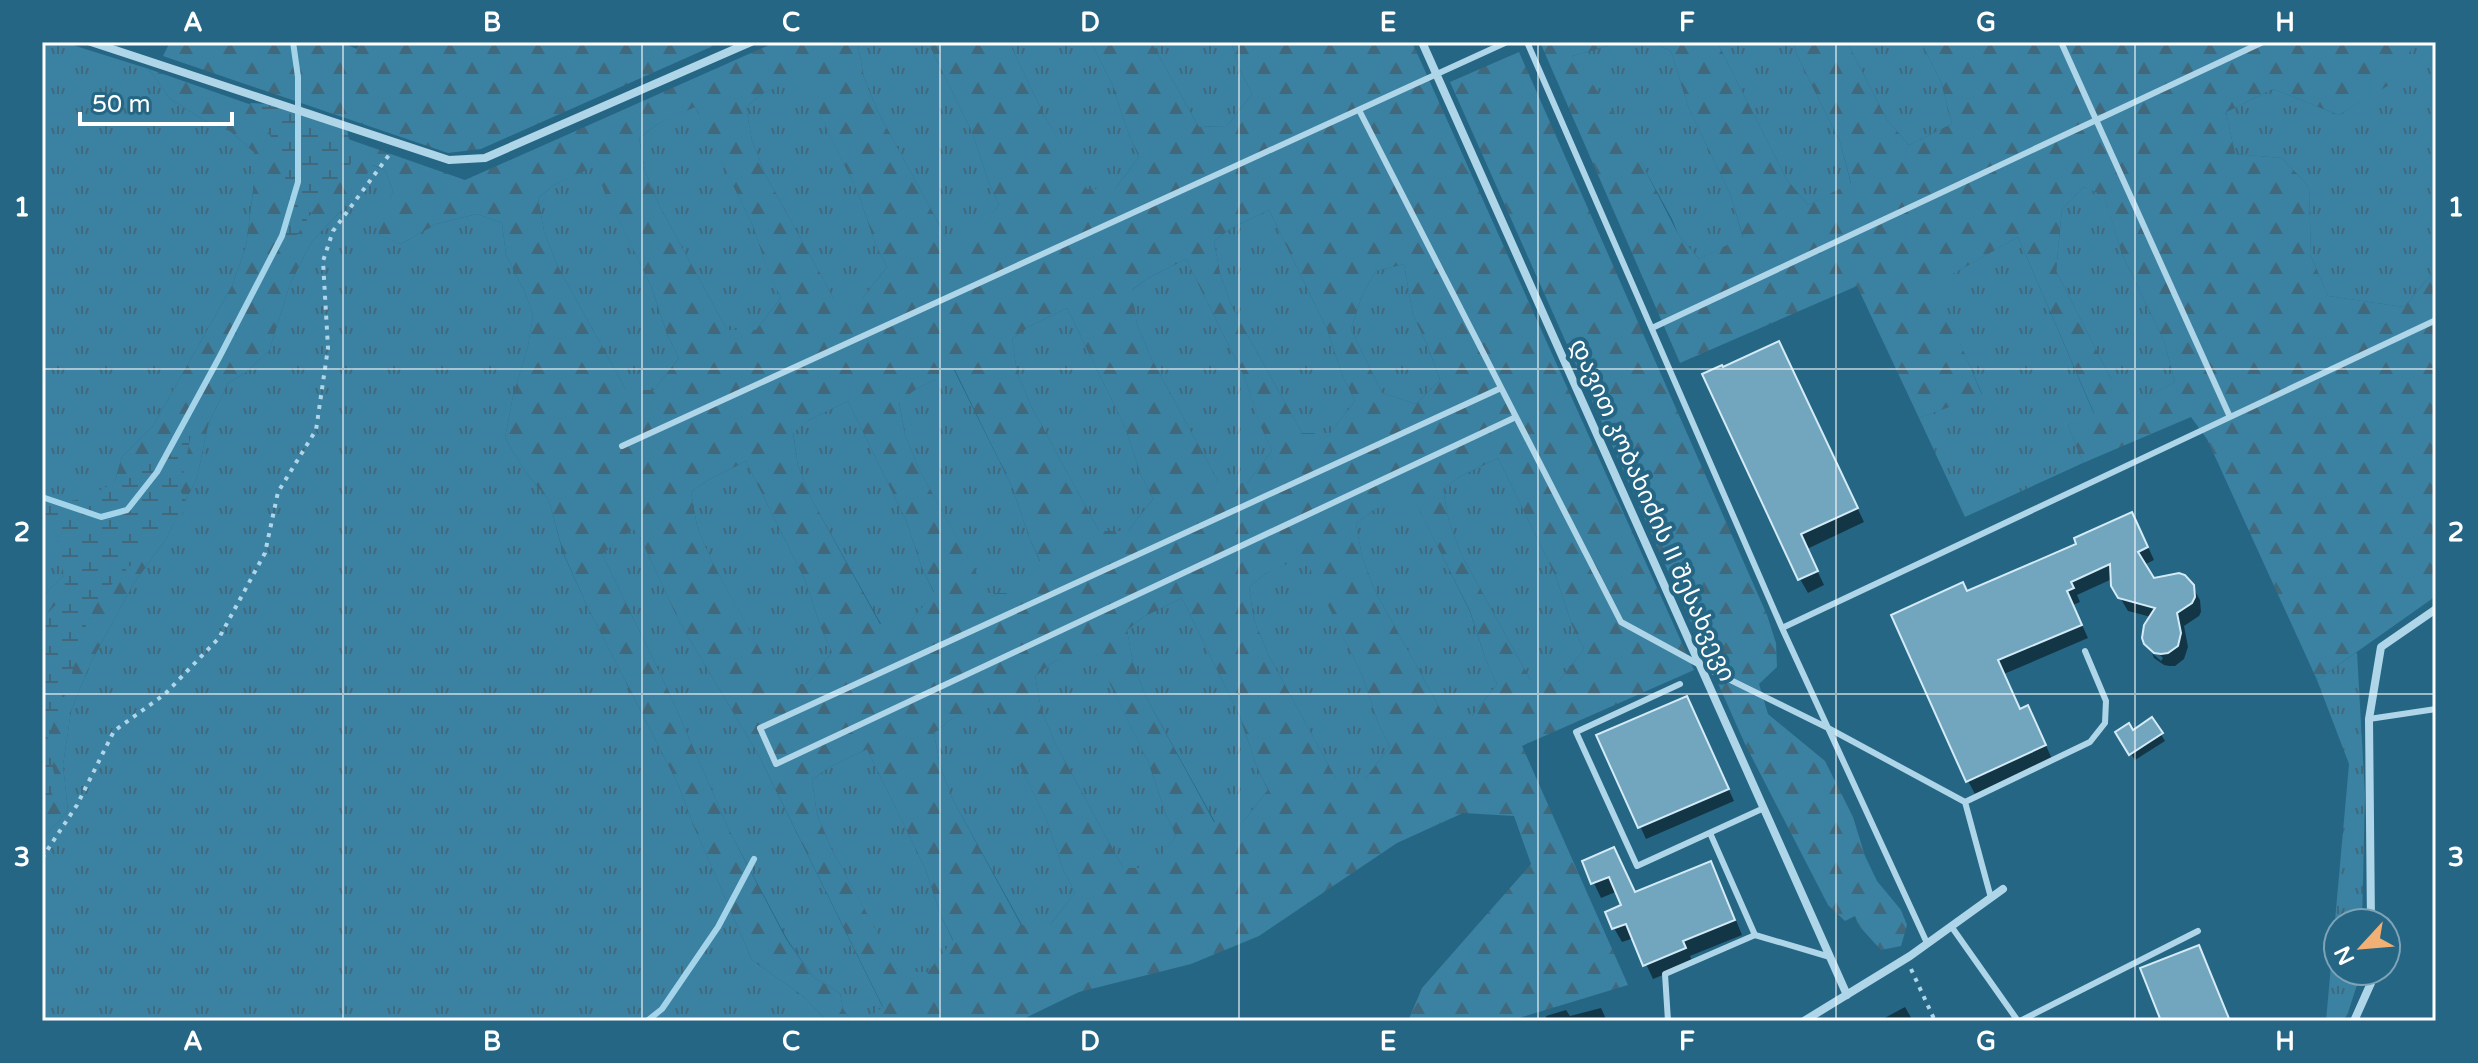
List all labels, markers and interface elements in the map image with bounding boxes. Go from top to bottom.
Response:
text: A [183,7,203,38]
text: B [483,7,501,38]
text: C [782,7,800,38]
text: D [1080,7,1100,38]
text: E [1380,7,1396,38]
text: F [1679,7,1695,38]
text: G [1976,7,1996,38]
text: H [2275,7,2295,38]
scale bar [80,76,232,126]
text: 50 m [92,90,150,119]
text: 1 [14,192,30,223]
text: 1 [2448,192,2464,223]
street label: დავით კობახიძის II შესახვევი [1564,334,1741,686]
text: 2 [14,517,30,548]
text: 2 [2448,517,2464,548]
text: 3 [14,842,30,873]
text: 3 [2448,842,2464,873]
north arrow [2322,907,2402,987]
text: N [2329,942,2360,969]
text: A [183,1026,203,1057]
text: B [483,1026,501,1057]
text: C [782,1026,800,1057]
text: D [1080,1026,1100,1057]
text: E [1380,1026,1396,1057]
text: F [1679,1026,1695,1057]
text: G [1976,1026,1996,1057]
text: H [2275,1026,2295,1057]

